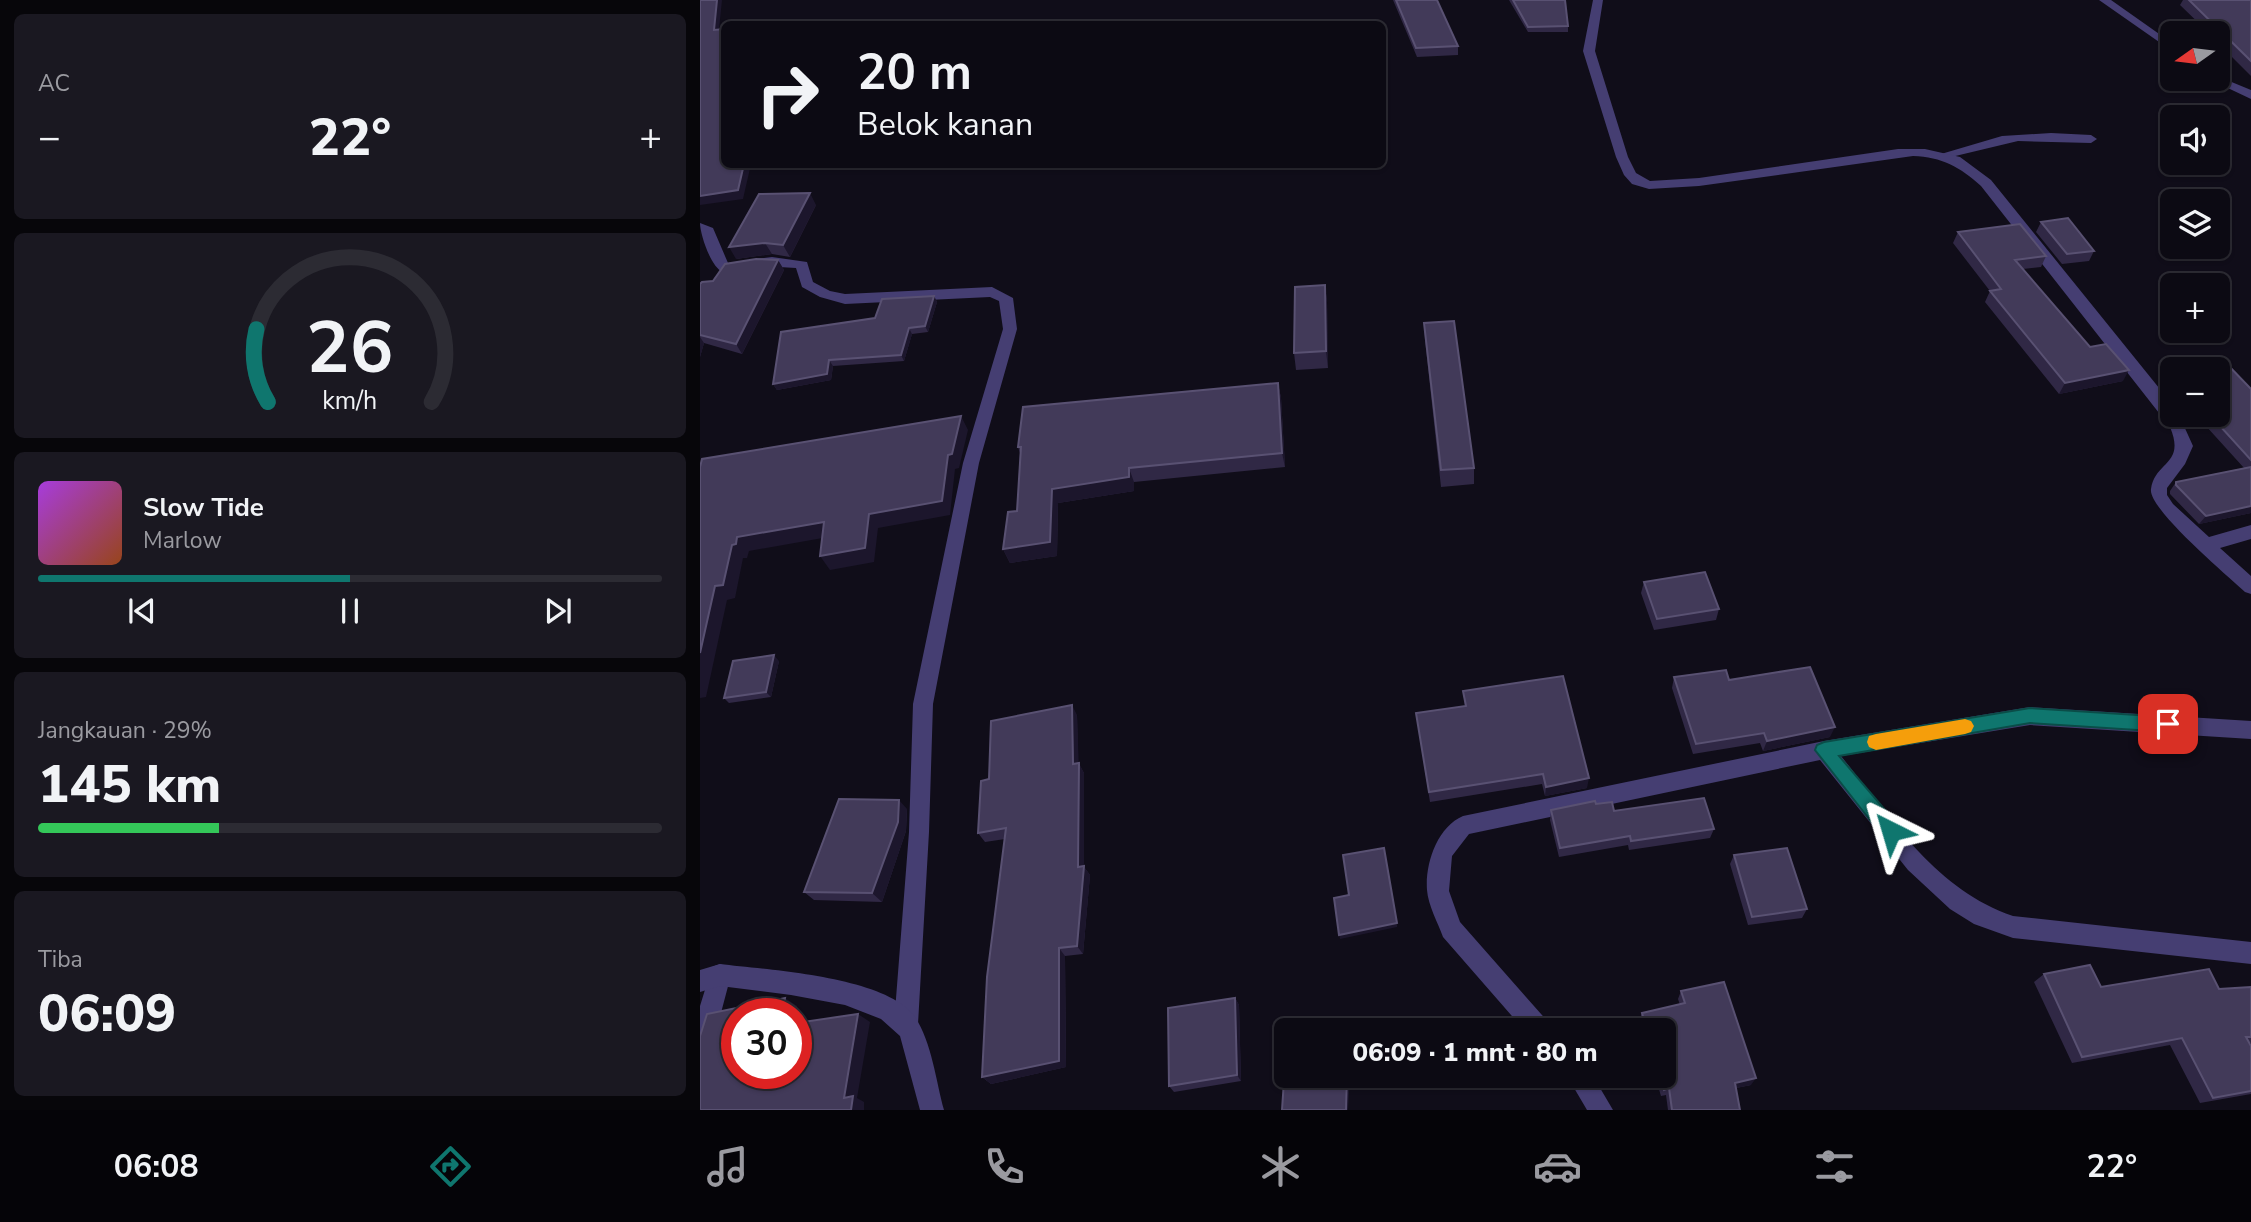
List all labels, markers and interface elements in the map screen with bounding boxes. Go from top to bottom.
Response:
north arrow [2160,21,2230,91]
map controls [2160,21,2230,427]
text: 20 m [857,39,972,106]
icon: right [742,49,833,140]
text: AC [38,68,70,99]
text: 22° [309,102,391,173]
text: Belok kanan [857,103,1033,146]
button: sound [2160,105,2230,175]
text: − [38,112,61,163]
text: + [639,112,662,163]
button: layers [2160,189,2230,259]
button: + [2160,273,2230,343]
text: 26 [306,298,394,398]
button: − [2160,357,2230,427]
text: km/h [322,384,378,418]
text: Slow Tide [143,490,264,525]
text: Marlow [143,525,222,556]
icon: previous [123,592,161,630]
icon: pause [331,592,369,630]
icon: next [539,592,577,630]
pin [2138,694,2198,754]
icon: arrive [2149,705,2187,743]
text: Jangkauan · 29% [38,715,212,746]
text: 145 km [38,749,221,820]
position arrow [1854,794,1928,868]
text: Tiba [38,944,83,975]
text: 06:09 [38,978,176,1049]
speed limit sign: 30 [721,998,812,1089]
text: 06:09 · 1 mnt · 80 m [1352,1035,1598,1070]
icon: directions [426,1142,475,1191]
icon: music [703,1142,752,1191]
icon: phone [980,1142,1029,1191]
icon: climate [1256,1142,1305,1191]
icon: car [1533,1142,1582,1191]
icon: filters [1810,1142,1859,1191]
text: 06:08 [114,1145,199,1188]
text: 22° [2087,1145,2137,1188]

